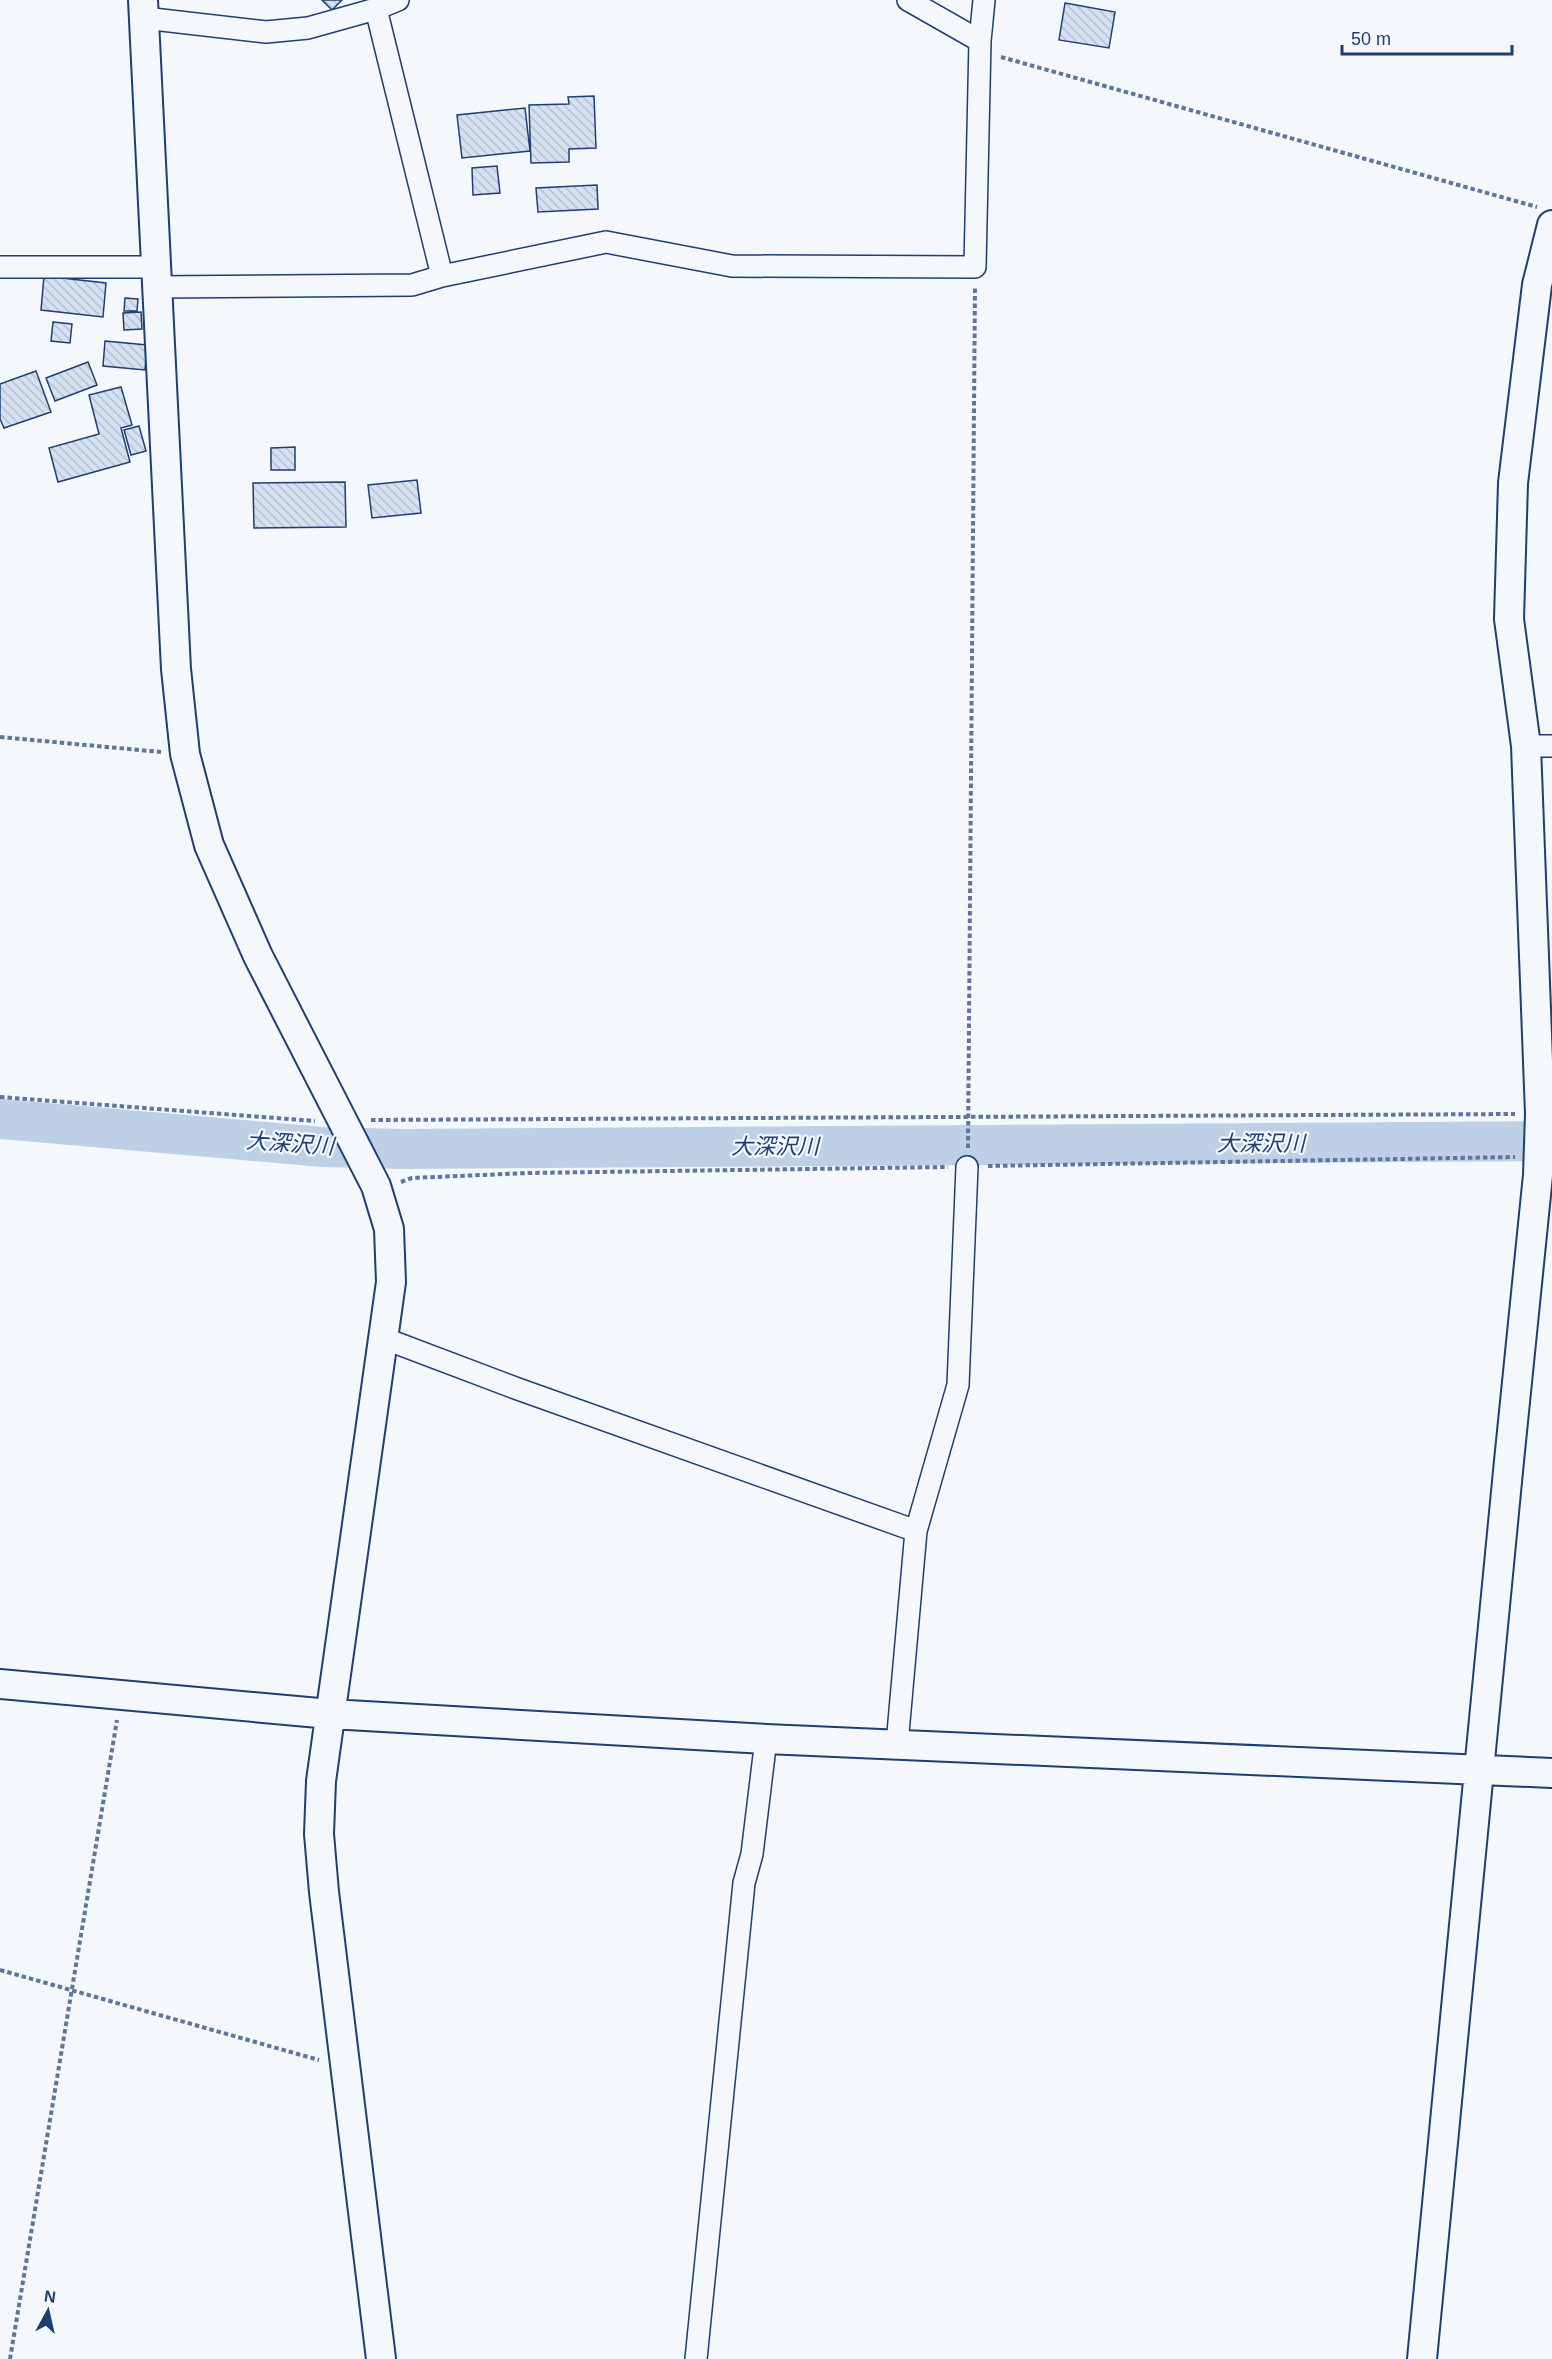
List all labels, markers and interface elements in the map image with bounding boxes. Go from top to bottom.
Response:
scale bar [1342,18,1512,56]
text: 50 m [1351,29,1391,49]
water label: 大深沢川 [245,1128,337,1159]
water label: 大深沢川 [1217,1131,1307,1156]
water label: 大深沢川 [731,1134,821,1159]
north arrow [18,2281,78,2341]
text: N [43,2287,57,2306]

